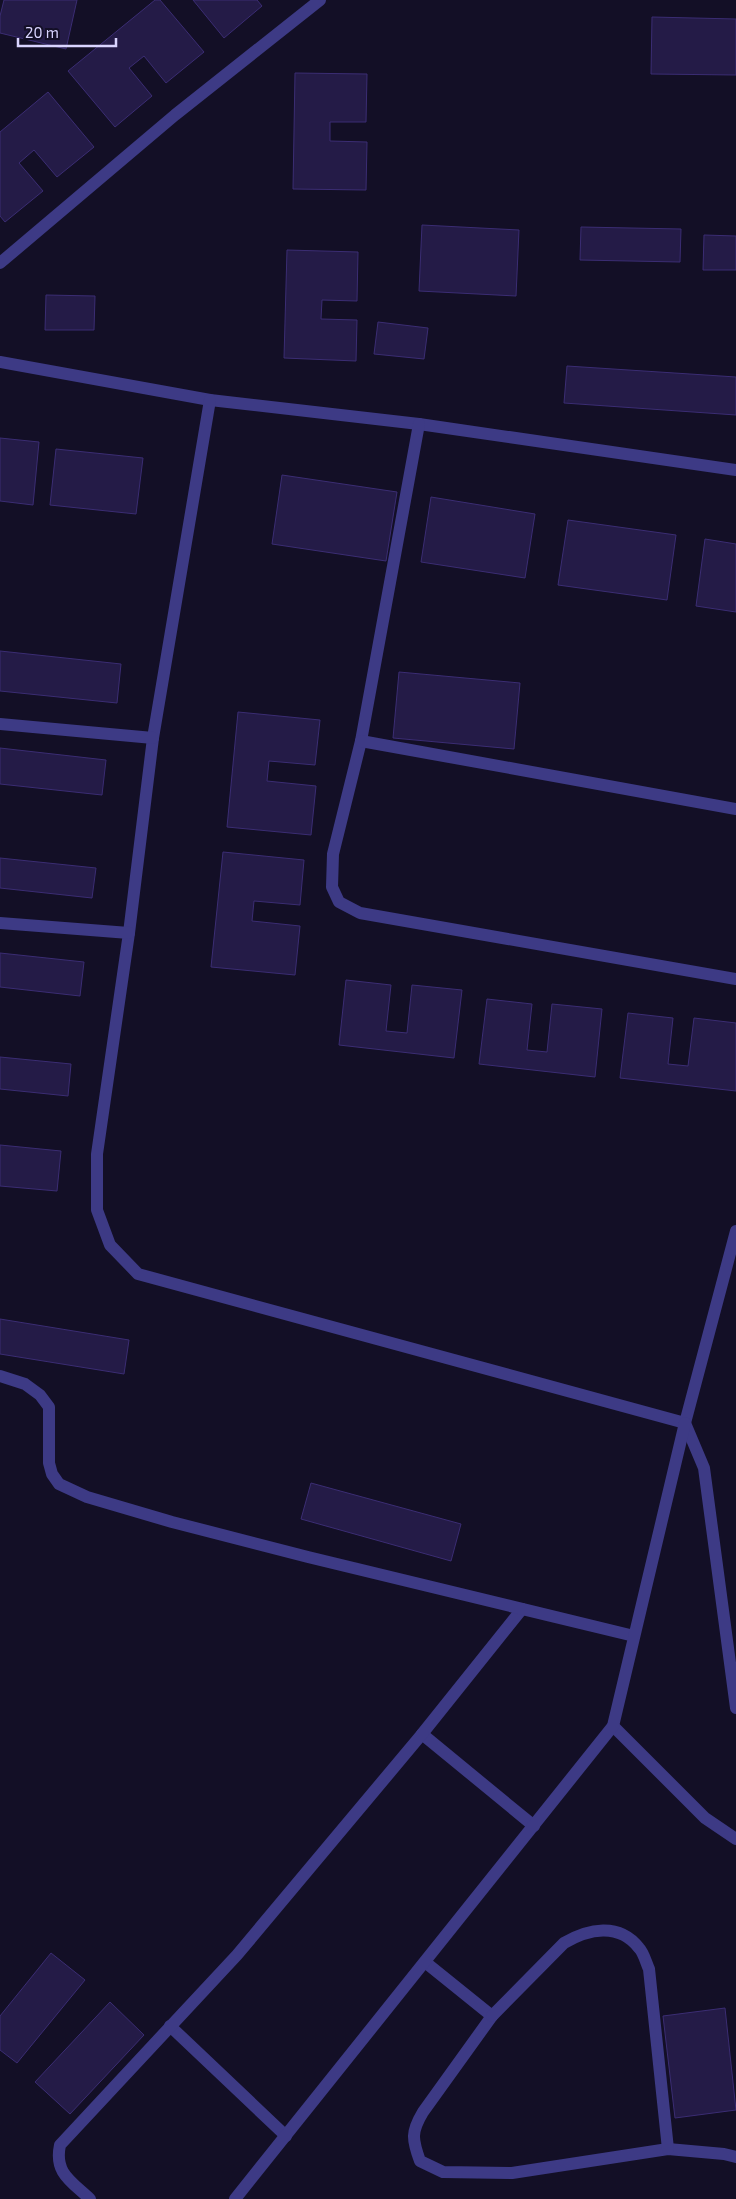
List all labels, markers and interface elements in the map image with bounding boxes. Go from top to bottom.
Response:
scale bar [18,15,115,47]
text: 20 m [25,23,59,41]

